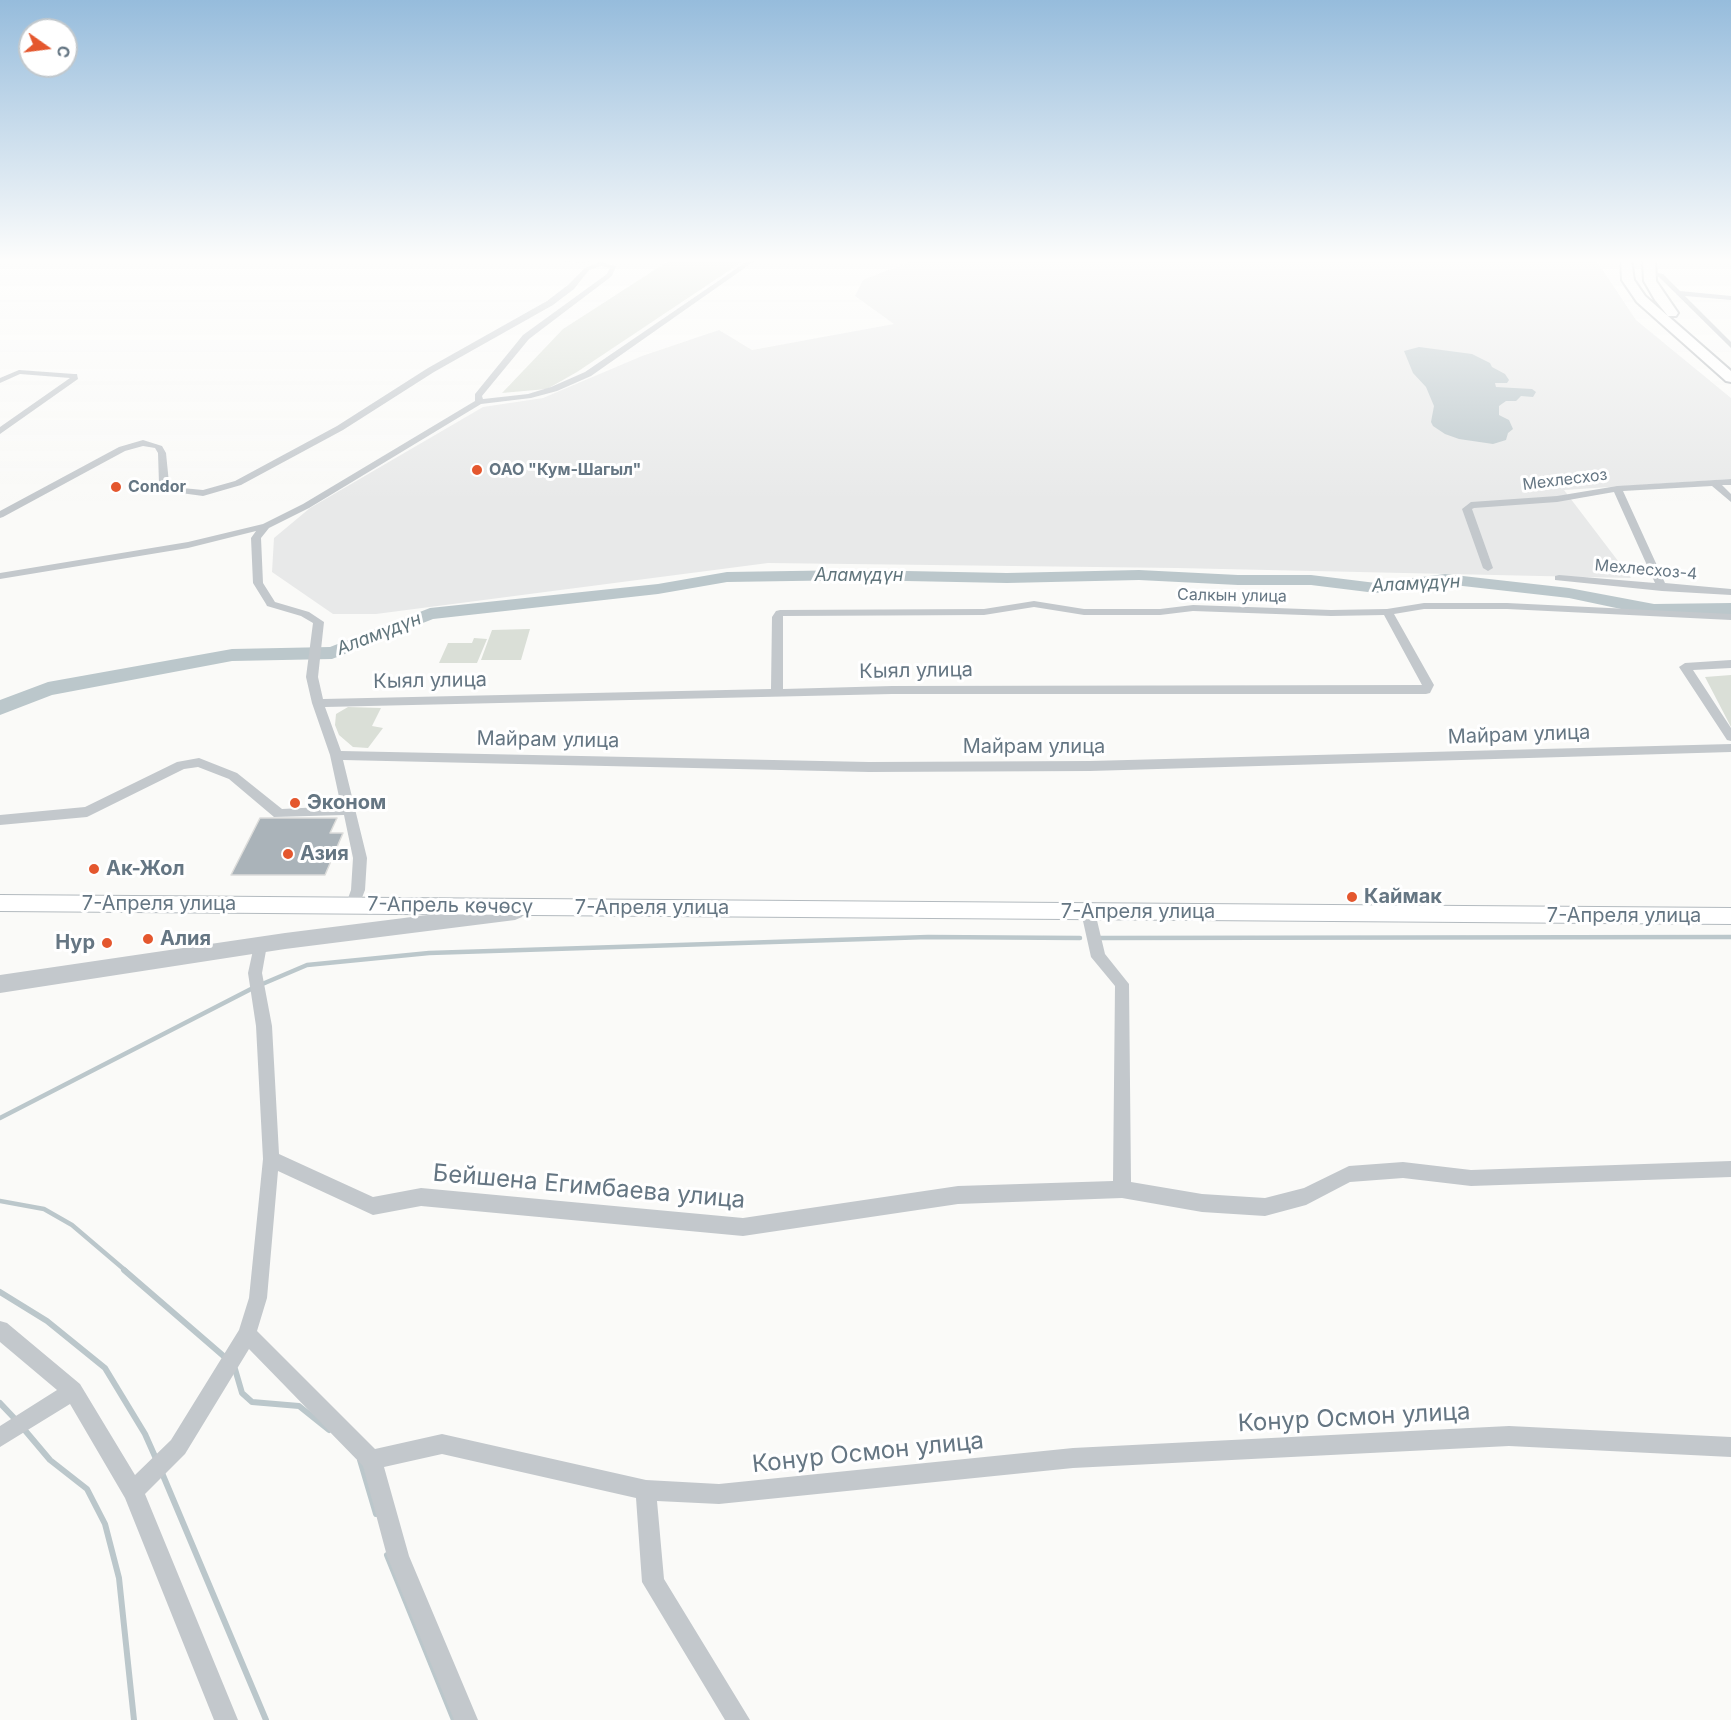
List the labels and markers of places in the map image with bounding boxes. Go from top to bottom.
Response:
place label: ОАО "Кум-Шагыл" [489,460,641,480]
marker: ОАО "Кум-Шагыл" [470,463,484,477]
place label: Condor [128,477,186,497]
marker: Condor [109,480,123,494]
place label: Эконом [307,791,386,815]
marker: Эконом [288,796,302,810]
place label: Азия [300,842,349,866]
marker: Азия [281,847,295,861]
place label: Ак-Жол [106,857,185,881]
marker: Ак-Жол [87,862,101,876]
place label: Каймак [1364,885,1442,909]
marker: Каймак [1345,890,1359,904]
place label: Алия [160,927,211,951]
place label: Нур [55,931,95,955]
marker: Алия [141,932,155,946]
marker: Нур [100,936,114,950]

